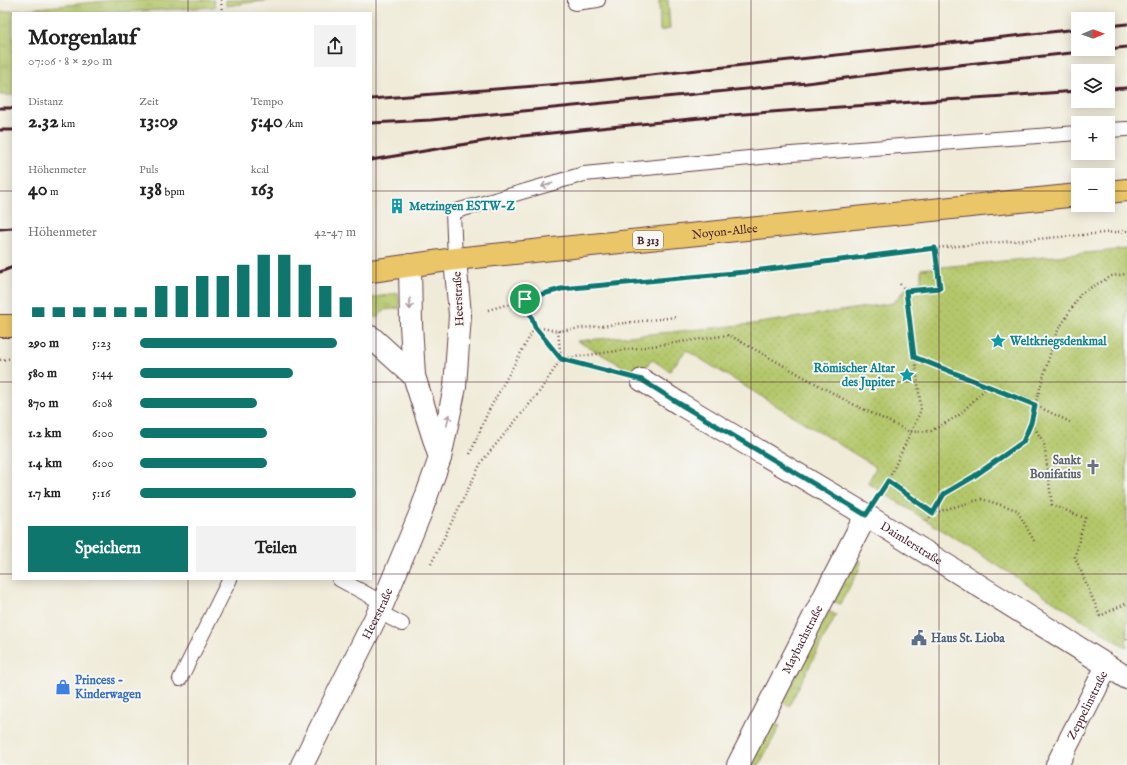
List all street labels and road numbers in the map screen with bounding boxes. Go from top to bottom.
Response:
street label: Noyon-Allee [691,221,759,243]
road number: B 313 [633,231,663,249]
street label: Heerstraße [450,271,467,327]
street label: Daimlerstraße [877,519,945,569]
street label: Heerstraße [359,586,397,642]
street label: Maybachstraße [779,602,827,677]
street label: Zeppelinstraße [1064,668,1111,742]

